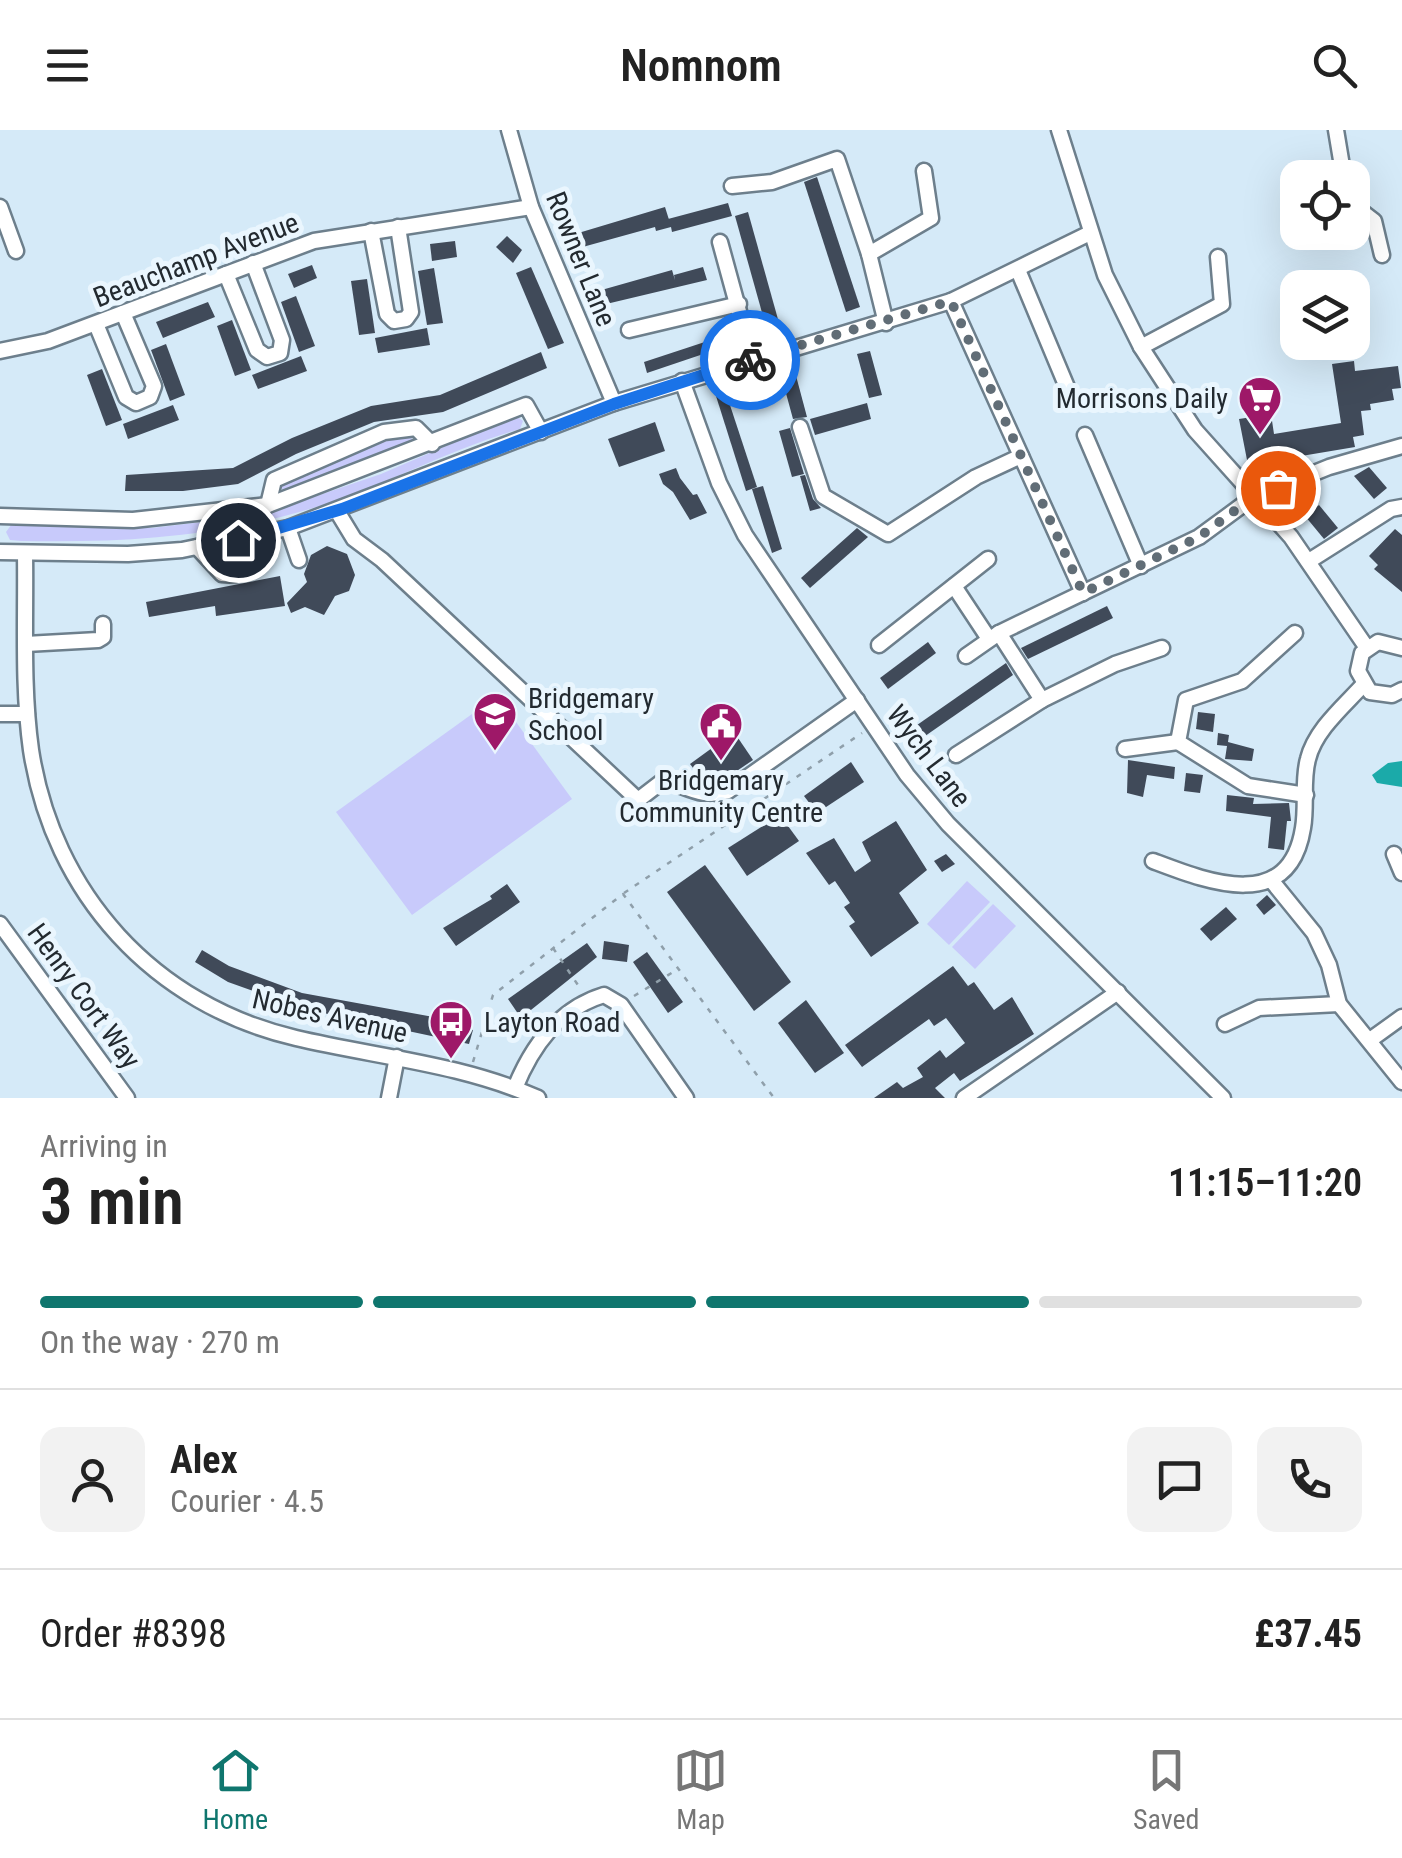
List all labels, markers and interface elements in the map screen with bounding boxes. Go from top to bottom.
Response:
icon: menu [40,38,95,93]
icon: search [1307,38,1362,93]
text: Nomnom [620,39,782,92]
map controls [1280,160,1370,360]
button: locate [1280,160,1370,250]
street label: Rowner Lane [539,187,623,331]
street label: Beauchamp Avenue [89,206,303,314]
button: layers [1280,270,1370,360]
courier [700,310,800,410]
icon: bike [723,333,778,388]
supermarket icon: Morrisons Daily [1237,375,1283,436]
place label: Morrisons Daily [1056,382,1228,415]
pin [1236,446,1321,531]
icon: bag [1251,461,1306,516]
pin [196,498,281,583]
icon: home [211,513,266,568]
place label: Bridgemary School [528,682,654,747]
school or university icon: Bridgemary School [472,691,518,752]
street label: Wych Lane [880,699,978,813]
public building icon: Bridgemary Community Centre [698,701,744,762]
place label: Bridgemary Community Centre [619,764,823,829]
street label: Henry Cort Way [21,917,148,1075]
street label: Nobes Avenue [249,982,411,1050]
bus stop icon: Layton Road [428,999,474,1060]
place label: Layton Road [484,1006,620,1039]
text: Arriving in [40,1127,168,1165]
text: 11:15–11:20 [1168,1161,1362,1205]
text: 3 min [40,1164,184,1240]
text: On the way · 270 m [40,1323,280,1361]
button: person [40,1427,145,1532]
button: chat [1127,1427,1232,1532]
button: phone [1257,1427,1362,1532]
text: Alex [170,1438,238,1482]
text: Courier · 4.5 [170,1482,324,1520]
text: Order #8398 [40,1612,227,1656]
text: £37.45 [1254,1612,1362,1656]
tab: Home [202,1743,268,1836]
tab: Map [673,1743,728,1836]
tab: Saved [1133,1743,1200,1836]

